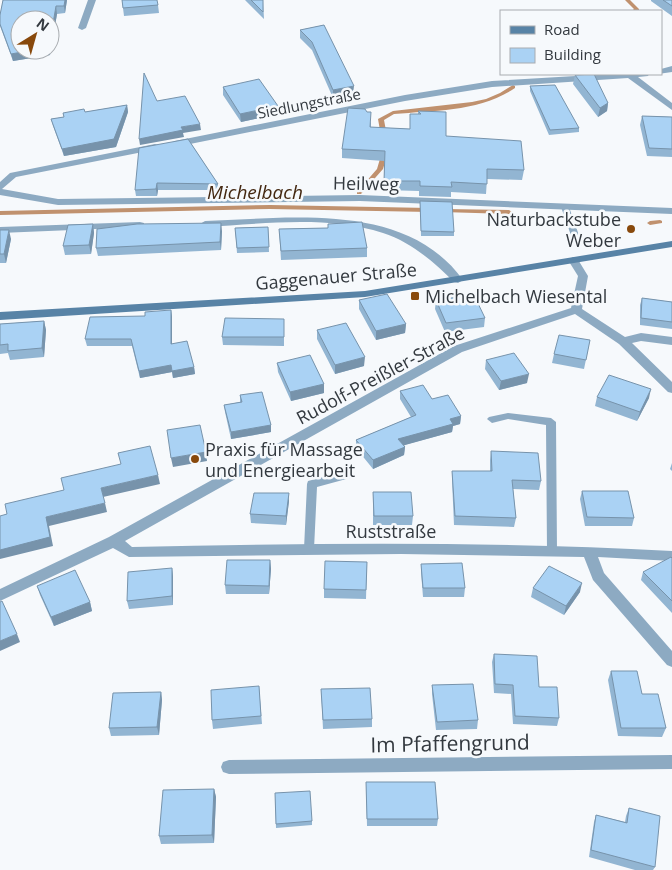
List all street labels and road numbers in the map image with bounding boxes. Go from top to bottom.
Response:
street label: Siedlungstraße [256,83,362,123]
street label: Heilweg [333,170,400,196]
street label: Gaggenauer Straße [254,257,418,295]
street label: Rudolf-Preißler-Straße [292,320,468,430]
street label: Ruststraße [346,519,436,543]
street label: Im Pfaffengrund [370,728,530,758]

